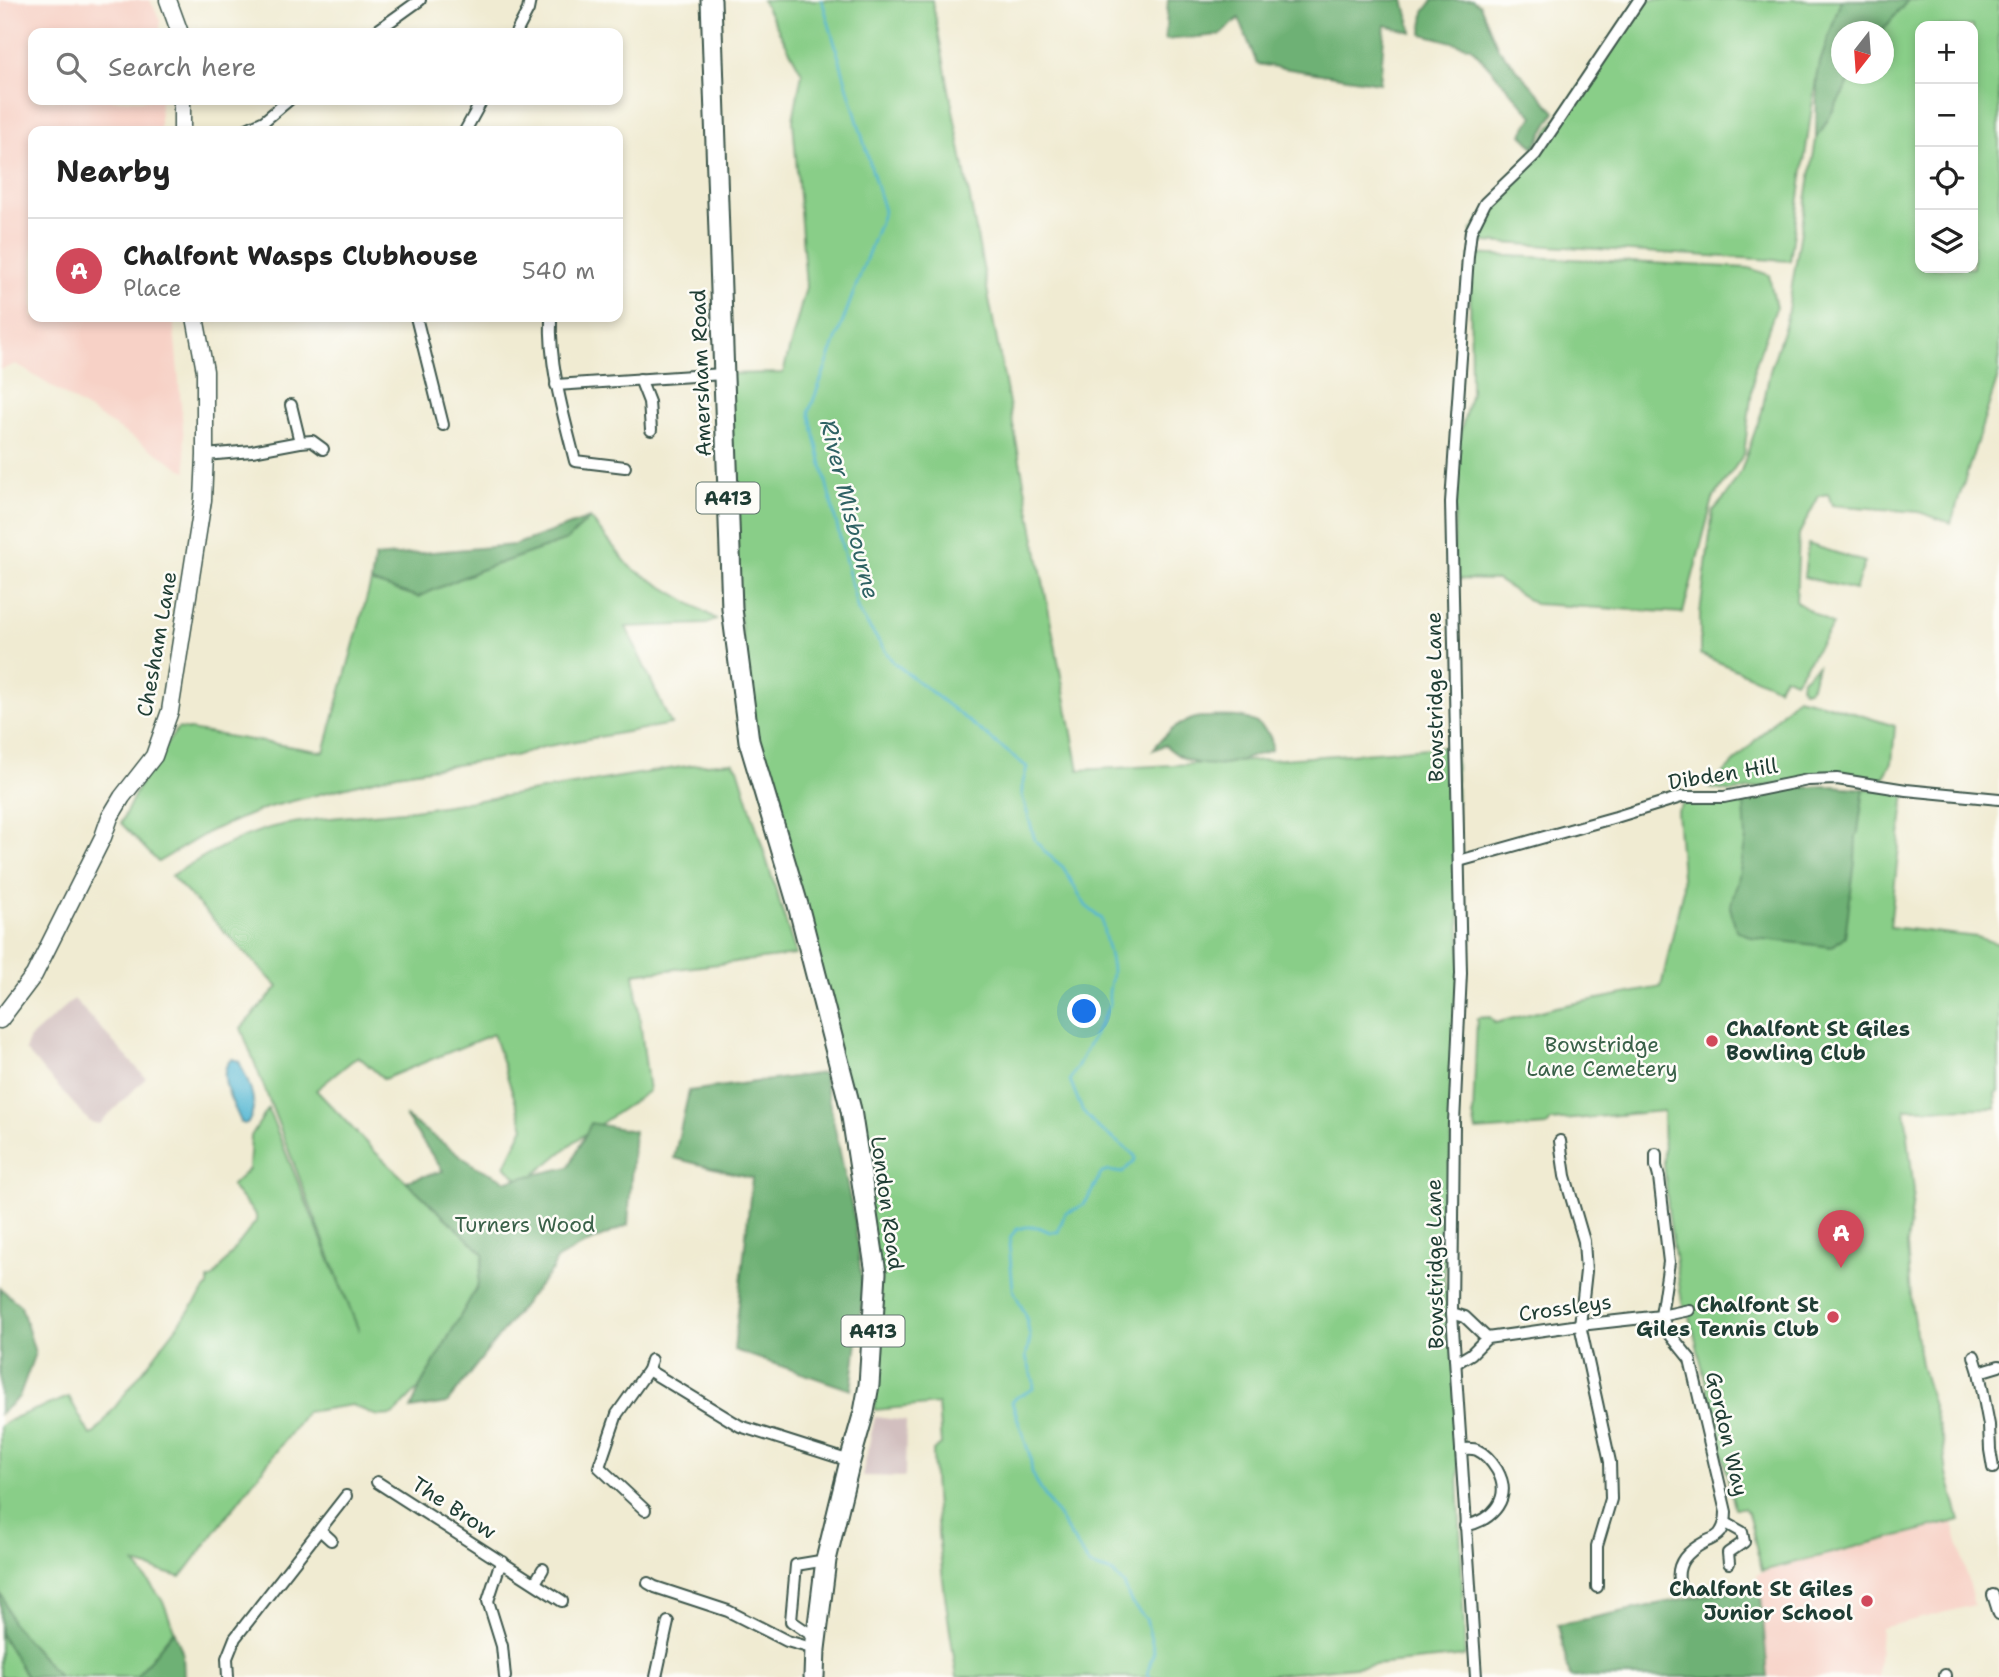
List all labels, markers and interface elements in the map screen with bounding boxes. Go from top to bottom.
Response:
north arrow [1831,21,1894,84]
map controls [1915,21,1978,273]
button: + [1915,21,1978,84]
search box [28,28,623,105]
icon: search [52,48,90,86]
text: Search here [108,49,257,84]
button: − [1915,84,1978,147]
button: locate [1915,147,1978,210]
text: Nearby [56,151,171,192]
button: layers [1915,210,1978,273]
text: Chalfont Wasps Clubhouse [123,238,478,273]
text: A [70,256,88,286]
text: 540 m [522,256,595,286]
text: Place [123,273,182,303]
street label: Amersham Road [684,289,718,457]
water label: River Misbourne [813,416,887,602]
road number: A413 [696,482,760,513]
street label: Chesham Lane [130,569,184,719]
street label: Bowstridge Lane [1420,612,1450,782]
street label: Dibden Hill [1666,751,1780,796]
your location [1067,994,1101,1028]
place label: Chalfont St Giles Bowling Club [1726,1015,1910,1067]
park label: Bowstridge Lane Cemetery [1526,1031,1678,1083]
marker: Chalfont St Giles Bowling Club [1704,1033,1720,1049]
street label: London Road [864,1134,910,1272]
street label: Bowstridge Lane [1420,1179,1450,1349]
pin: A [1818,1210,1864,1268]
park label: Turners Wood [455,1211,595,1239]
street label: Crossleys [1517,1288,1613,1328]
place label: Chalfont St Giles Tennis Club [1636,1291,1819,1343]
marker: Chalfont St Giles Tennis Club [1825,1309,1841,1325]
road number: A413 [842,1316,904,1346]
street label: Gordon Way [1699,1369,1755,1499]
street label: The Brow [406,1470,502,1546]
place label: Chalfont St Giles Junior School [1669,1575,1853,1627]
marker: Chalfont St Giles Junior School [1859,1593,1875,1609]

